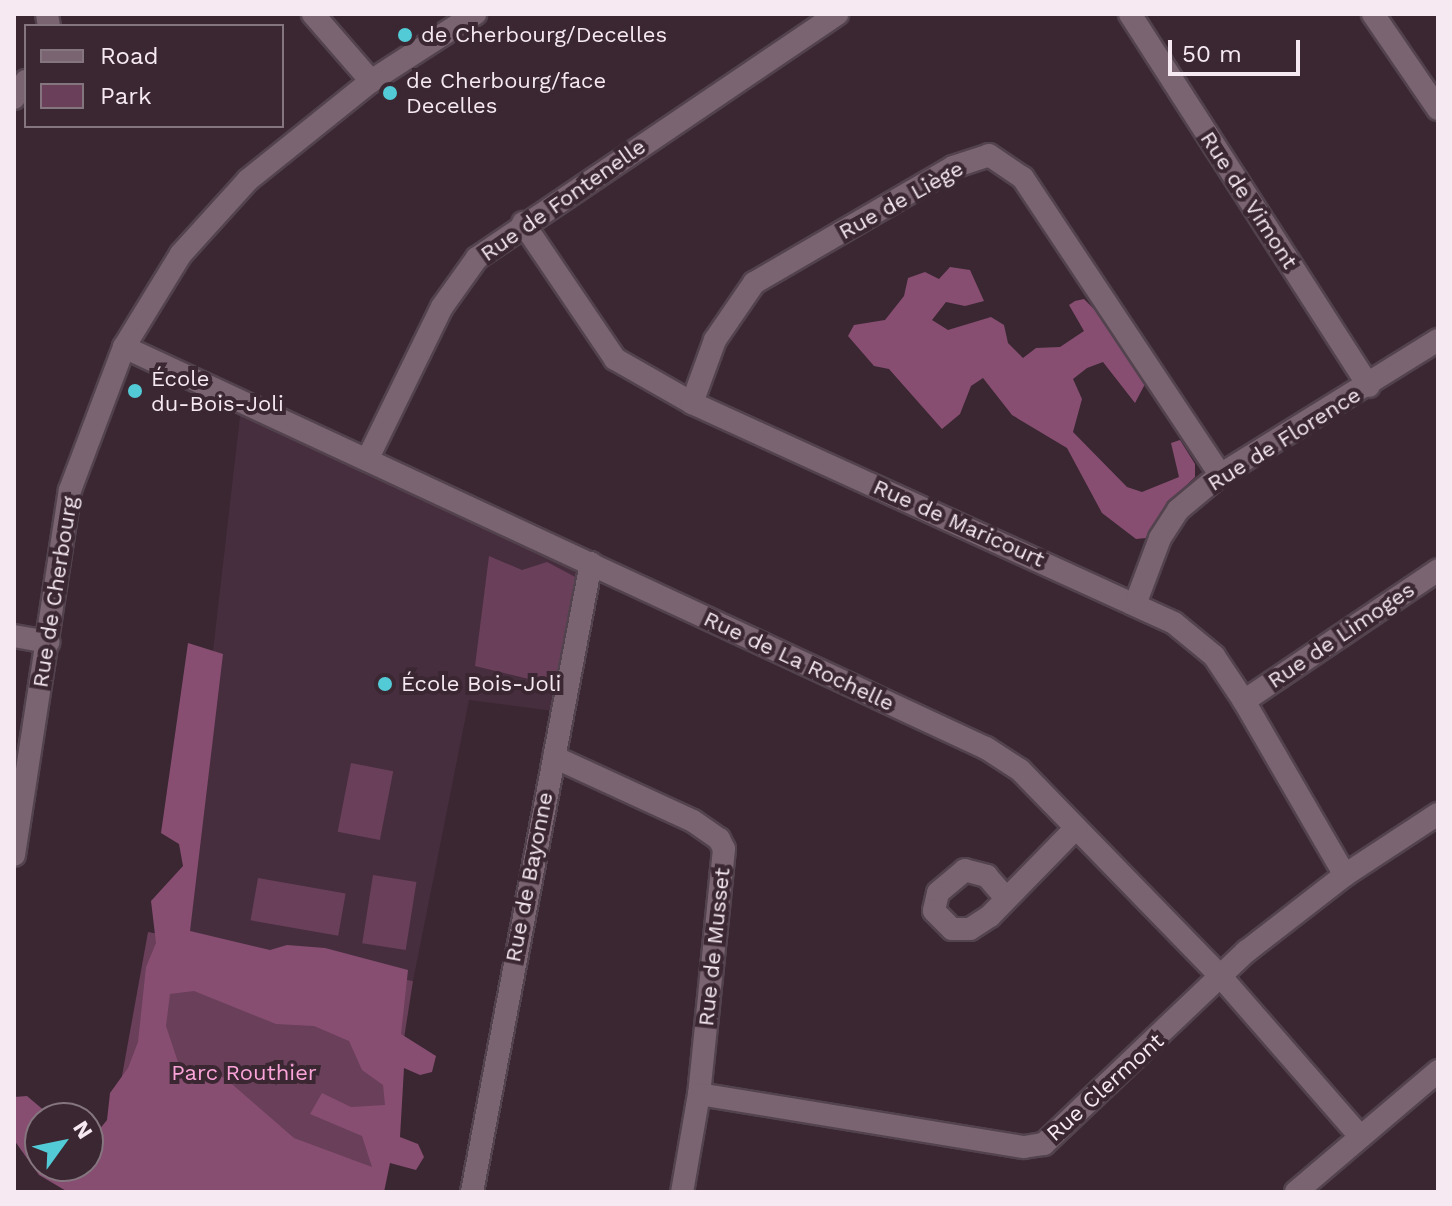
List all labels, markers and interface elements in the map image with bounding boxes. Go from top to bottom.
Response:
place label: de Cherbourg/Decelles [421,22,667,48]
legend [24,24,284,128]
scale bar [1172,24,1304,74]
marker: de Cherbourg/Decelles [396,26,414,44]
text: 50 m [1182,40,1242,68]
text: Road [100,42,159,70]
place label: de Cherbourg/face Decelles [406,67,606,118]
text: Park [100,82,152,110]
marker: de Cherbourg/face Decelles [381,84,399,102]
street label: Rue de Vimont [1195,126,1303,274]
street label: Rue de Fontenelle [475,133,651,267]
street label: Rue de Liège [834,155,968,245]
place label: École du-Bois-Joli [151,365,284,416]
street label: Rue de Florence [1203,381,1365,497]
marker: École du-Bois-Joli [126,382,144,400]
street label: Rue de Maricourt [869,473,1049,573]
street label: Rue de Cherbourg [27,495,83,689]
street label: Rue de Limoges [1263,576,1419,694]
street label: Rue de La Rochelle [699,605,899,717]
place label: École Bois-Joli [401,671,561,697]
marker: École Bois-Joli [376,675,394,693]
street label: Rue de Bayonne [500,790,558,964]
street label: Rue de Musset [693,867,735,1027]
street label: Rue Clermont [1041,1028,1169,1146]
park label: Parc Routhier [171,1060,317,1086]
north arrow [24,1102,104,1182]
text: N [68,1116,98,1143]

